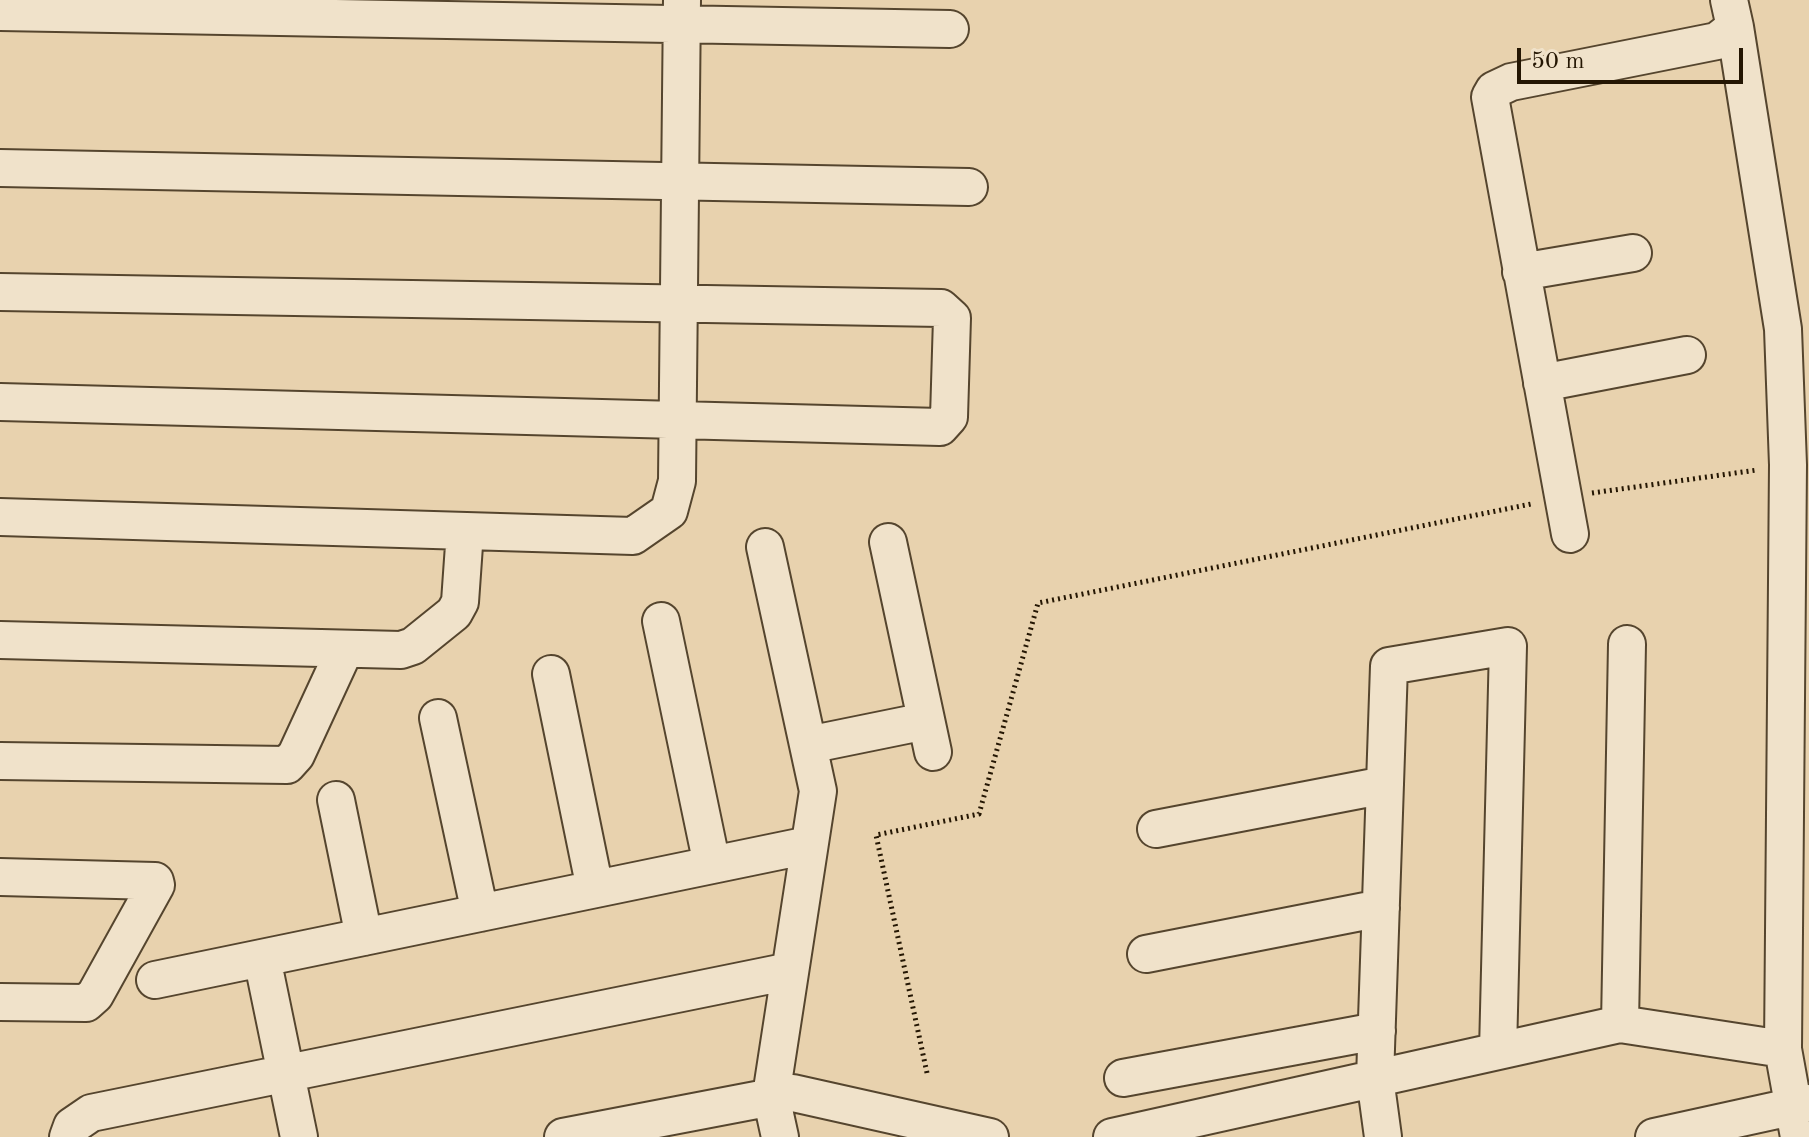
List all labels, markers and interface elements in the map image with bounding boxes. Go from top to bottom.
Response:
scale bar [1521,32,1747,82]
text: 50 m [1531,50,1585,74]

